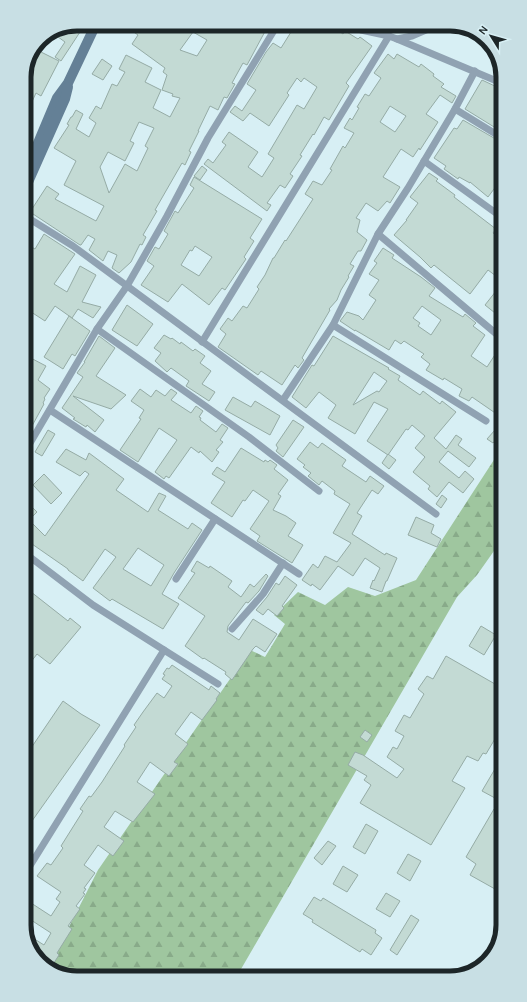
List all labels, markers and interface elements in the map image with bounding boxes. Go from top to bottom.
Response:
north arrow [471,16,511,56]
text: N [476,23,491,37]

